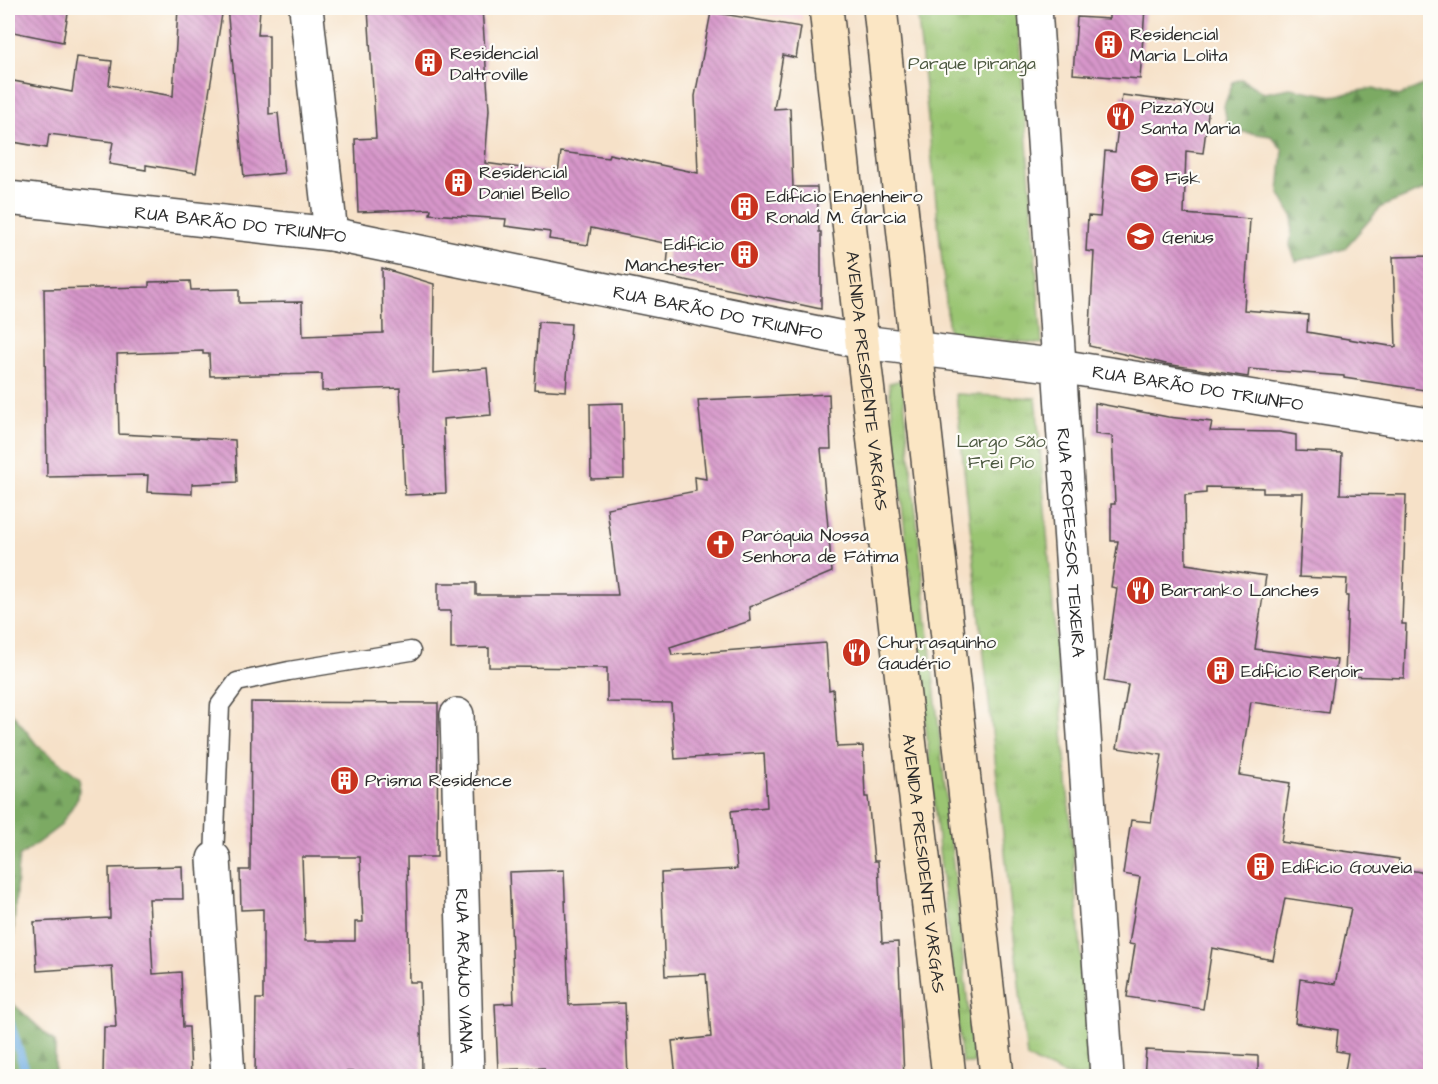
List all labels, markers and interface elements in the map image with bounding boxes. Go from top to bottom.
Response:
place label: Residencial Maria Lolita [1130,22,1228,68]
building icon: Residencial Maria Lolita [1093,28,1125,60]
place label: Residencial Daltroville [450,41,539,87]
building icon: Residencial Daltroville [413,47,445,79]
park label: Parque Ipiranga [908,51,1036,77]
place label: PizzaYOU Santa Maria [1141,95,1240,141]
restaurant icon: PizzaYOU Santa Maria [1104,101,1136,133]
place label: Residencial Daniel Bello [479,160,570,206]
school or university icon: Fisk [1128,162,1160,194]
building icon: Residencial Daniel Bello [442,166,474,198]
place label: Fisk [1165,166,1200,191]
place label: Edifício Engenheiro Ronald M. Garcia [766,184,923,230]
building icon: Edifício Engenheiro Ronald M. Garcia [729,190,761,222]
street label: RUA BARÃO DO TRIUNFO [133,200,349,250]
school or university icon: Genius [1125,221,1157,253]
place label: Genius [1162,225,1214,250]
place label: Edifício Manchester [625,232,724,278]
building icon: Edifício Manchester [729,238,761,270]
street label: AVENIDA PRESIDENTE VARGAS [839,250,894,512]
street label: RUA BARÃO DO TRIUNFO [611,280,825,347]
street label: RUA BARÃO DO TRIUNFO [1091,359,1305,418]
street label: RUA PROFESSOR TEIXEIRA [1050,427,1091,659]
park label: Largo São Frei Pio [956,429,1046,475]
place label: Paróquia Nossa Senhora de Fátima [742,523,899,569]
church icon: Paróquia Nossa Senhora de Fátima [705,529,737,561]
restaurant icon: Barranko Lanches [1124,574,1156,606]
place label: Barranko Lanches [1161,578,1319,603]
place label: Churrasquinho Gaudério [878,630,996,676]
restaurant icon: Churrasquinho Gaudério [841,636,873,668]
building icon: Edifício Renoir [1204,655,1236,687]
place label: Edifício Renoir [1241,659,1363,684]
street label: AVENIDA PRESIDENTE VARGAS [896,732,951,995]
building icon: Prisma Residence [328,764,360,796]
place label: Prisma Residence [365,768,512,793]
building icon: Edifício Gouveia [1245,851,1277,883]
place label: Edifício Gouveia [1282,855,1412,880]
street label: RUA ARAÚJO VIANA [449,888,478,1054]

